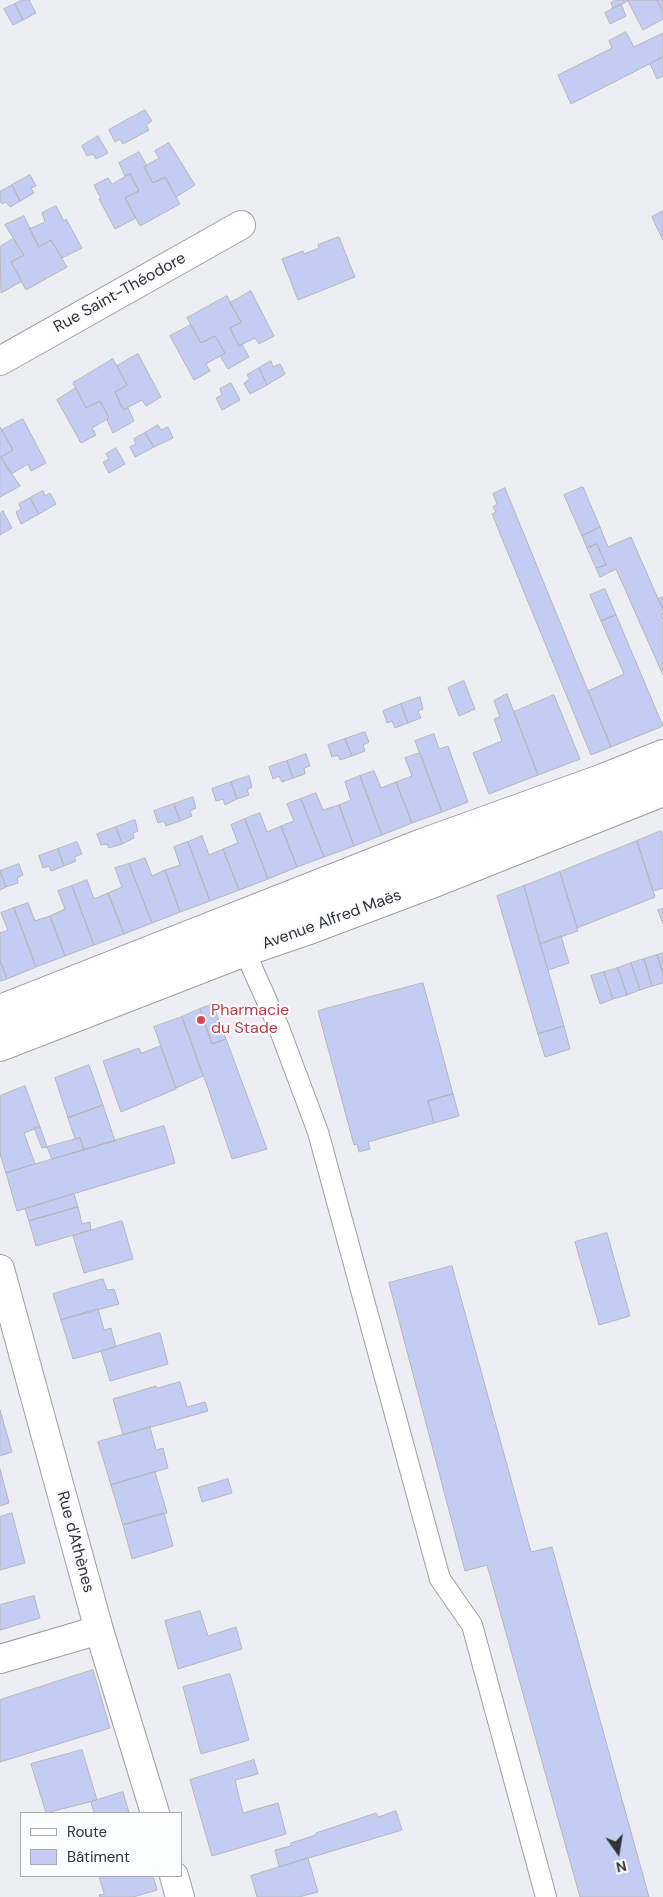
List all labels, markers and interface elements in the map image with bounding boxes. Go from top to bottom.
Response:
street label: Rue Saint-Théodore [51,249,189,337]
street label: Avenue Alfred Maës [260,886,404,954]
place label: Pharmacie du Stade [211,1001,289,1039]
marker: Pharmacie du Stade [195,1014,207,1026]
street label: Rue d'Athènes [52,1489,98,1595]
legend [20,1812,182,1877]
text: Route [67,1822,107,1842]
north arrow [593,1827,643,1877]
text: Bâtiment [67,1847,130,1867]
text: N [614,1857,628,1877]

